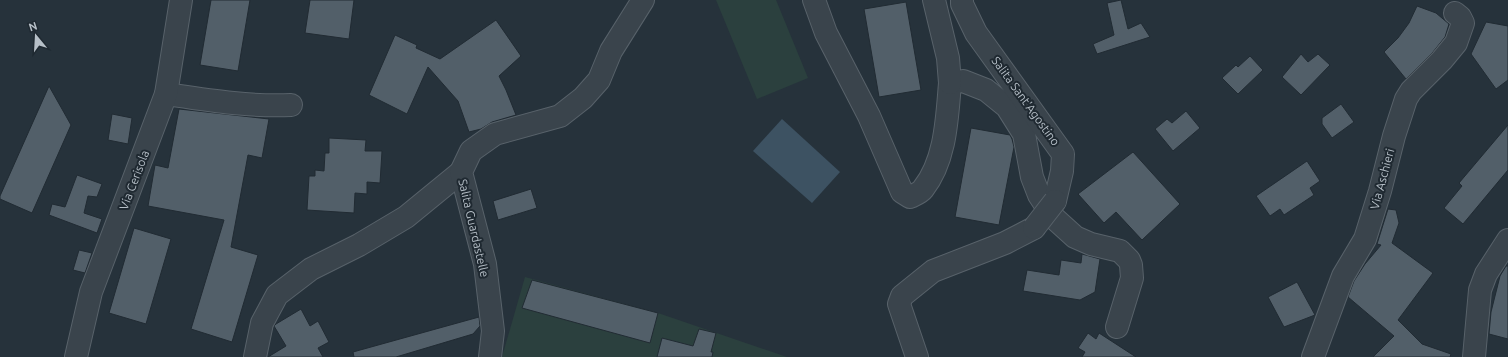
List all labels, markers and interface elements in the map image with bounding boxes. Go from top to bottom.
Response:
north arrow [16,16,56,56]
text: N [27,20,39,33]
street label: Salita Sant'Agostino [989,54,1063,148]
street label: Via Aschieri [1368,147,1396,211]
street label: Via Cerisola [117,148,151,212]
street label: Salita Guardastelle [456,178,492,278]

